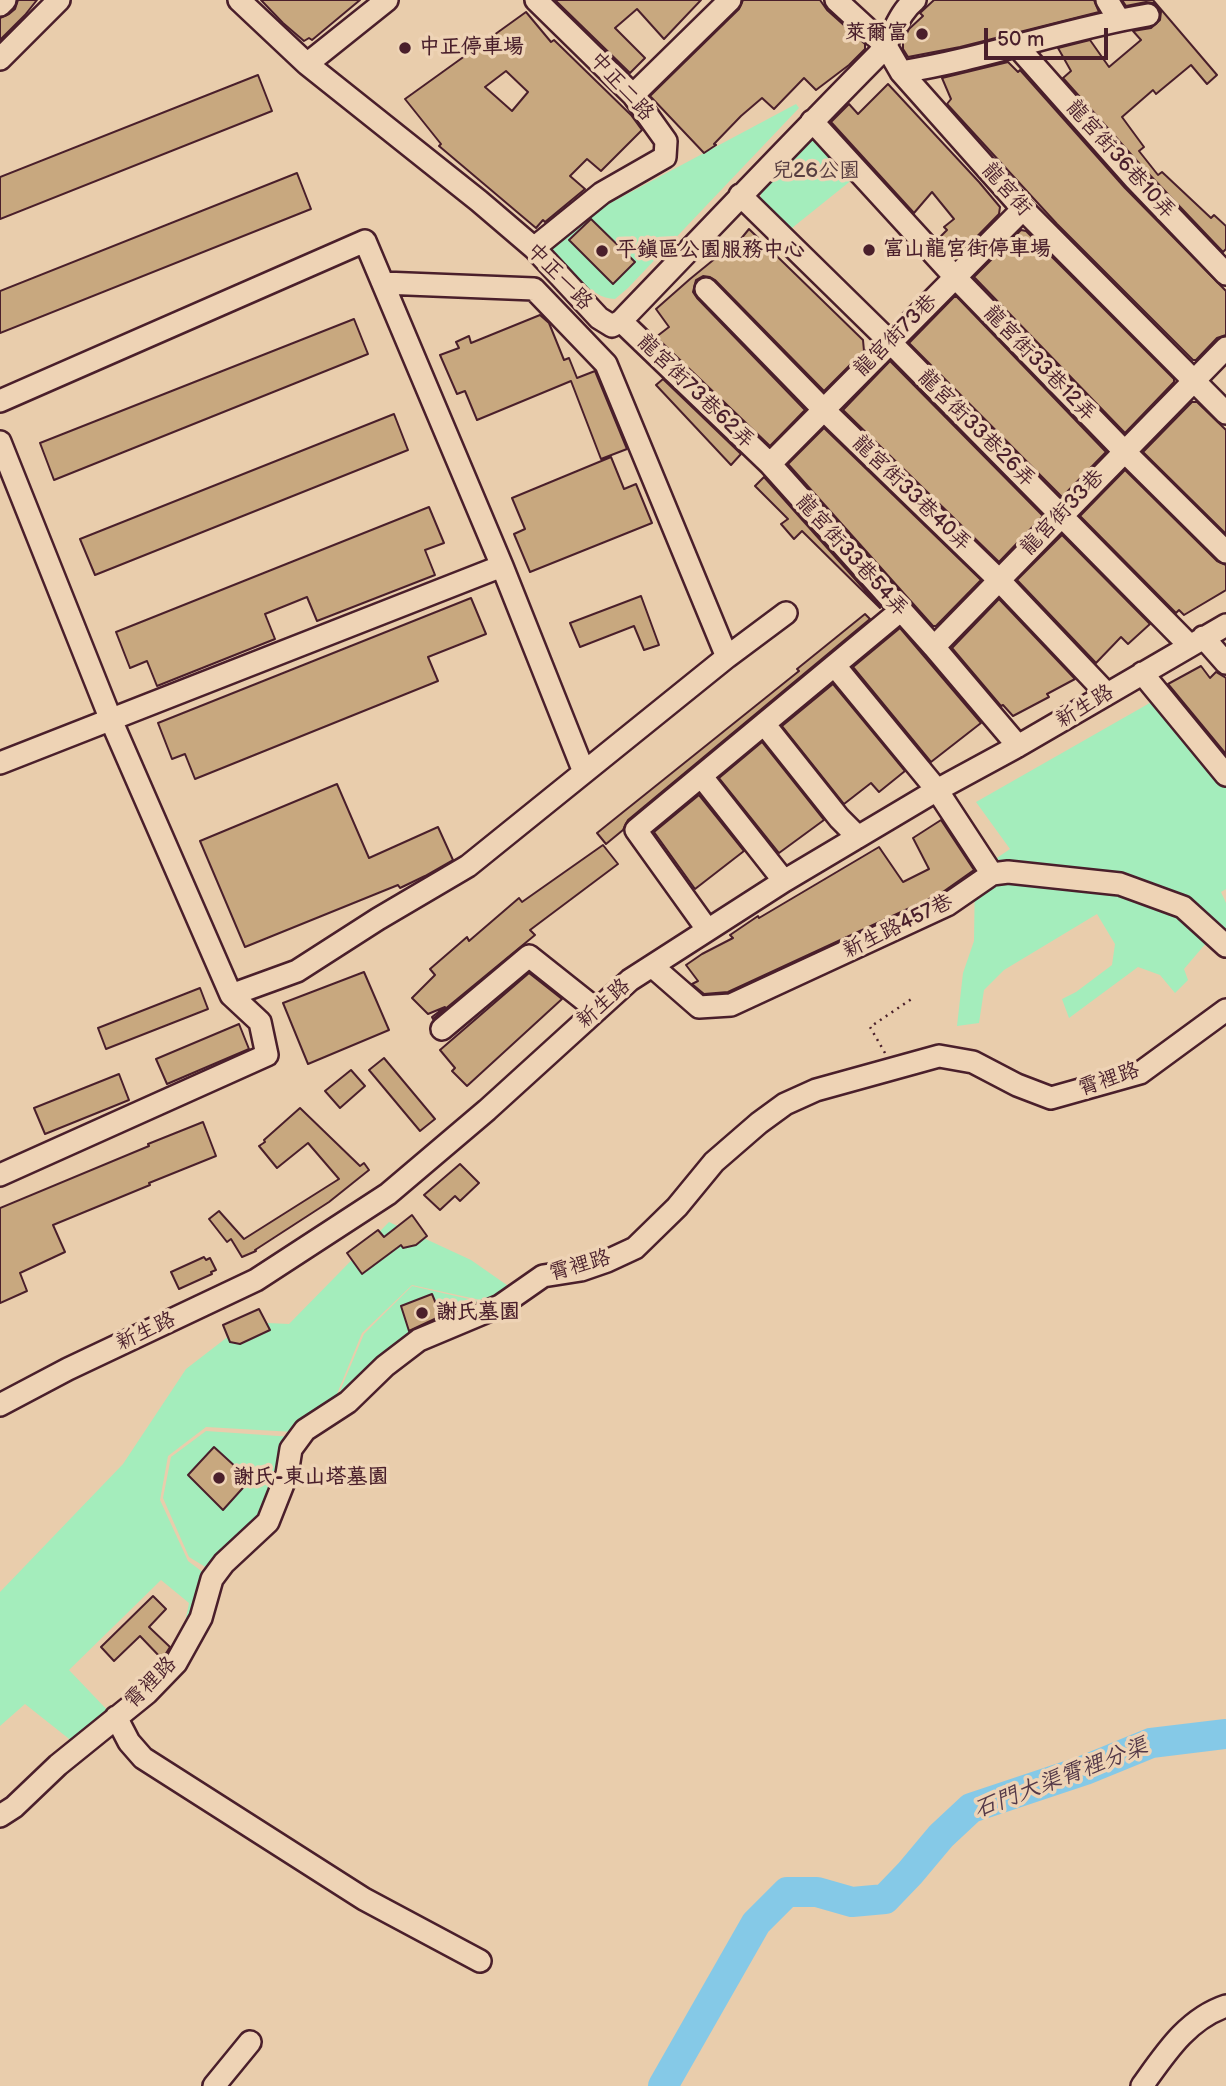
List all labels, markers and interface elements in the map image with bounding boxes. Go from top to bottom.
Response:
scale bar [988,14,1112,58]
place label: 萊爾富 [845,21,908,47]
marker: 萊爾富 [914,26,930,42]
text: 50 m [997,27,1044,52]
place label: 中正停車場 [419,35,524,61]
marker: 中正停車場 [397,40,413,56]
street label: 中正二路 [584,47,658,127]
street label: 龍宮街36巷10弄 [1060,95,1180,225]
street label: 龍宮街 [976,158,1036,222]
park label: 兒26公園 [772,159,860,185]
place label: 富山龍宮街停車場 [883,237,1051,263]
street label: 中正一路 [521,238,597,316]
place label: 平鎮區公園服務中心 [616,238,805,264]
marker: 富山龍宮街停車場 [861,242,877,258]
marker: 平鎮區公園服務中心 [594,243,610,259]
street label: 龍宮街73巷 [849,289,943,383]
street label: 龍宮街33巷12弄 [977,301,1101,427]
street label: 龍宮街73巷62弄 [631,330,759,454]
street label: 龍宮街33巷26弄 [912,365,1040,493]
street label: 龍宮街33巷40弄 [846,431,976,557]
street label: 龍宮街33巷 [1016,465,1110,561]
street label: 龍宮街33巷54弄 [790,490,912,622]
street label: 新生路 [1052,680,1118,734]
street label: 新生路457巷 [839,890,957,964]
street label: 新生路 [572,974,636,1034]
street label: 霄裡路 [1075,1058,1143,1102]
street label: 霄裡路 [546,1245,614,1287]
place label: 謝氏墓園 [436,1300,520,1326]
marker: 謝氏墓園 [414,1305,430,1321]
street label: 新生路 [112,1307,180,1357]
place label: 謝氏-東山塔墓園 [233,1465,389,1491]
marker: 謝氏-東山塔墓園 [211,1470,227,1486]
street label: 霄裡路 [120,1652,182,1714]
water label: 石門大渠霄裡分渠 [970,1733,1152,1825]

